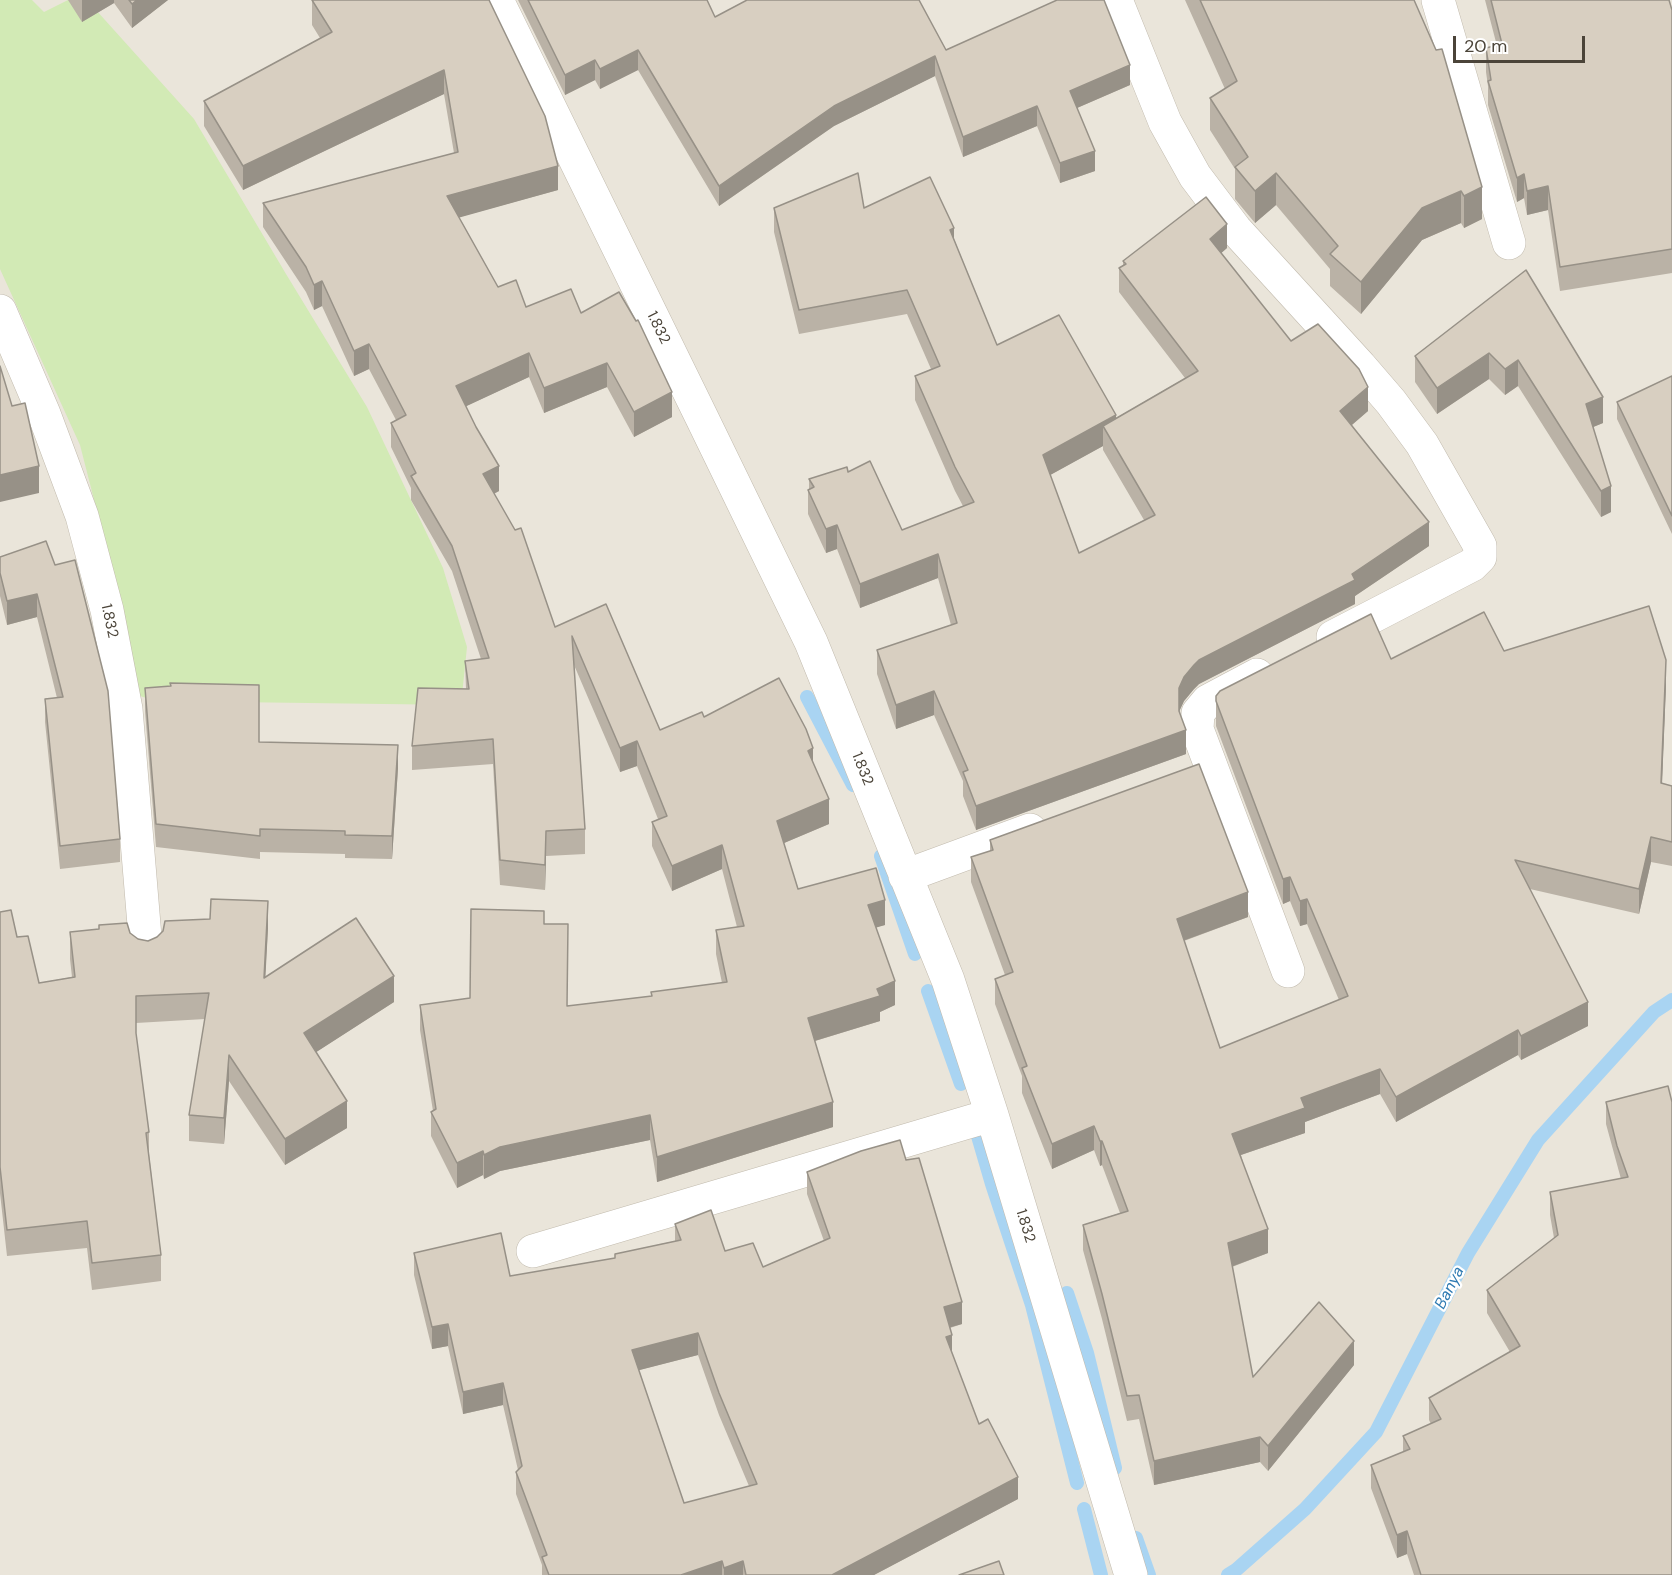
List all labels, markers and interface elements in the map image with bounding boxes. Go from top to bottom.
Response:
scale bar [1456,24,1588,62]
text: 20 m [1464,34,1507,58]
street label: 1.832 [642,309,674,347]
street label: 1.832 [97,602,121,640]
street label: 1.832 [847,750,877,788]
street label: 1.832 [1011,1207,1039,1245]
water label: Banya [1431,1264,1469,1312]

